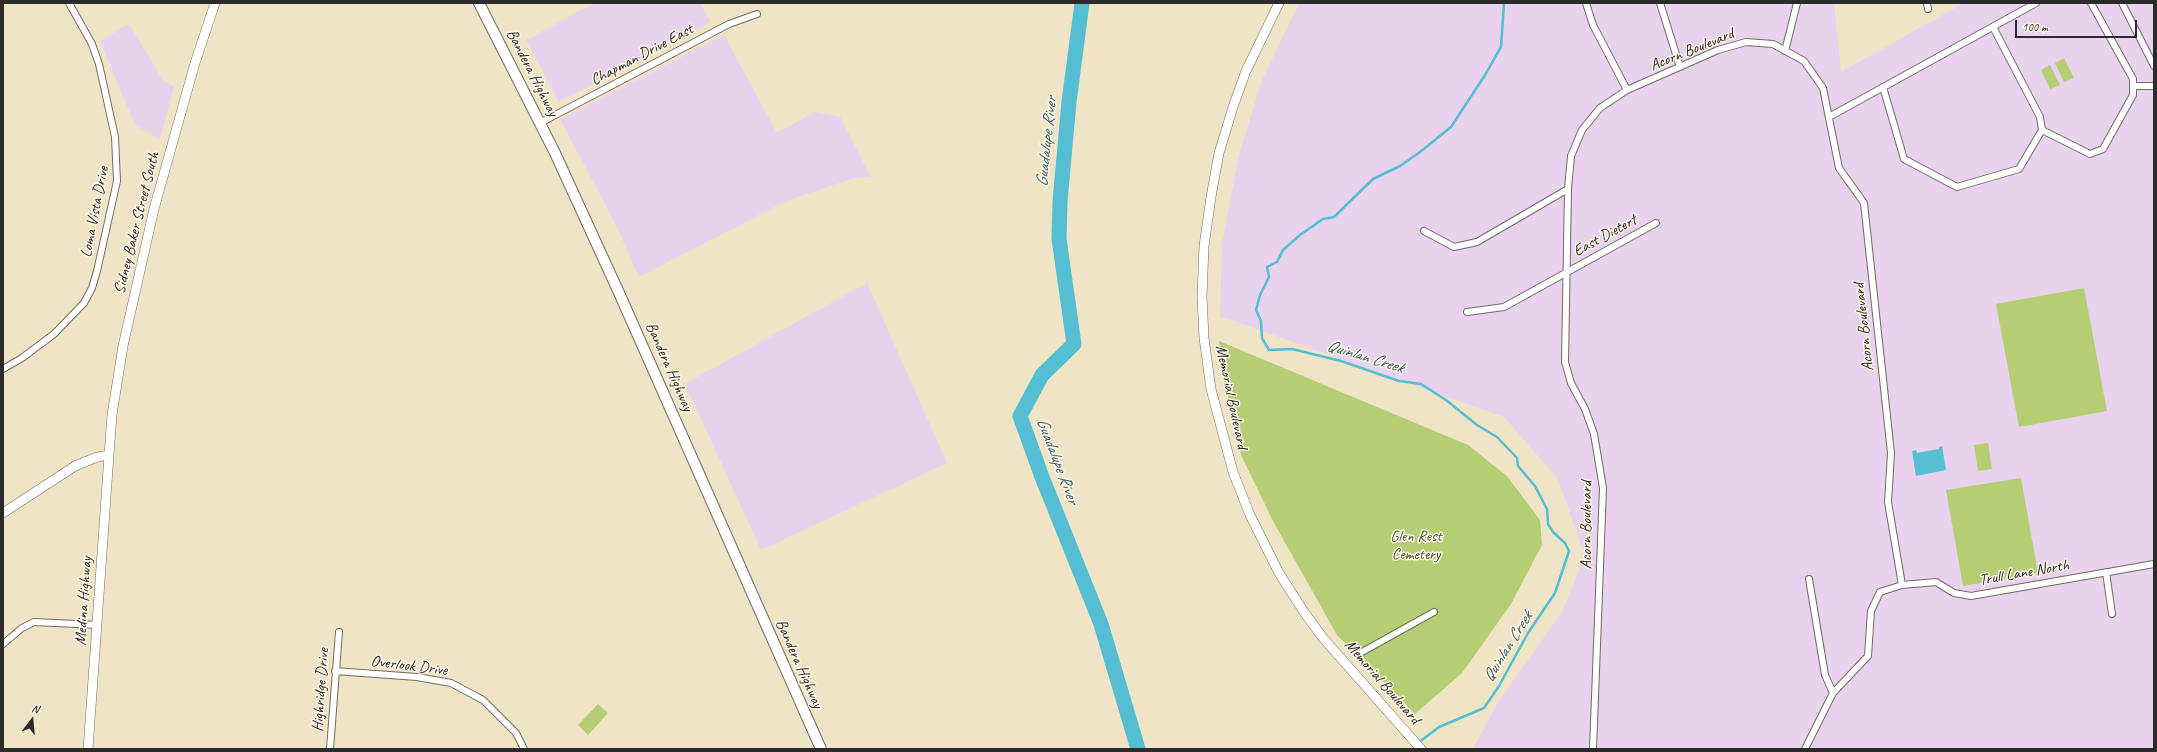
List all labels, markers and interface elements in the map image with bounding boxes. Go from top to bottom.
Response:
scale bar [2017,12,2139,38]
text: 100 m [2022,19,2048,35]
street label: Chapman Drive East [587,20,697,90]
street label: Acorn Boulevard [1647,25,1737,75]
street label: Bandera Highway [502,26,562,120]
water label: Guadalupe River [1032,96,1062,188]
street label: Sidney Baker Street South [110,150,164,296]
street label: Loma Vista Drive [77,165,113,259]
street label: East Dietert [1570,211,1640,261]
street label: Acorn Boulevard [1850,282,1878,372]
street label: Bandera Highway [641,320,697,414]
water label: Quinlan Creek [1324,336,1406,378]
street label: Memorial Boulevard [1211,343,1251,451]
water label: Guadalupe River [1031,415,1083,507]
street label: Acorn Boulevard [1577,481,1597,569]
park label: Glen Rest Cemetery [1390,527,1442,565]
street label: Medina Highway [71,556,97,646]
street label: Trull Lane North [1978,556,2070,590]
water label: Quinlan Creek [1479,608,1537,686]
street label: Bandera Highway [771,617,827,711]
street label: Memorial Boulevard [1340,636,1424,728]
street label: Highridge Drive [309,648,333,732]
street label: Overlook Drive [370,652,448,680]
north arrow [12,700,52,740]
text: N [30,701,41,716]

